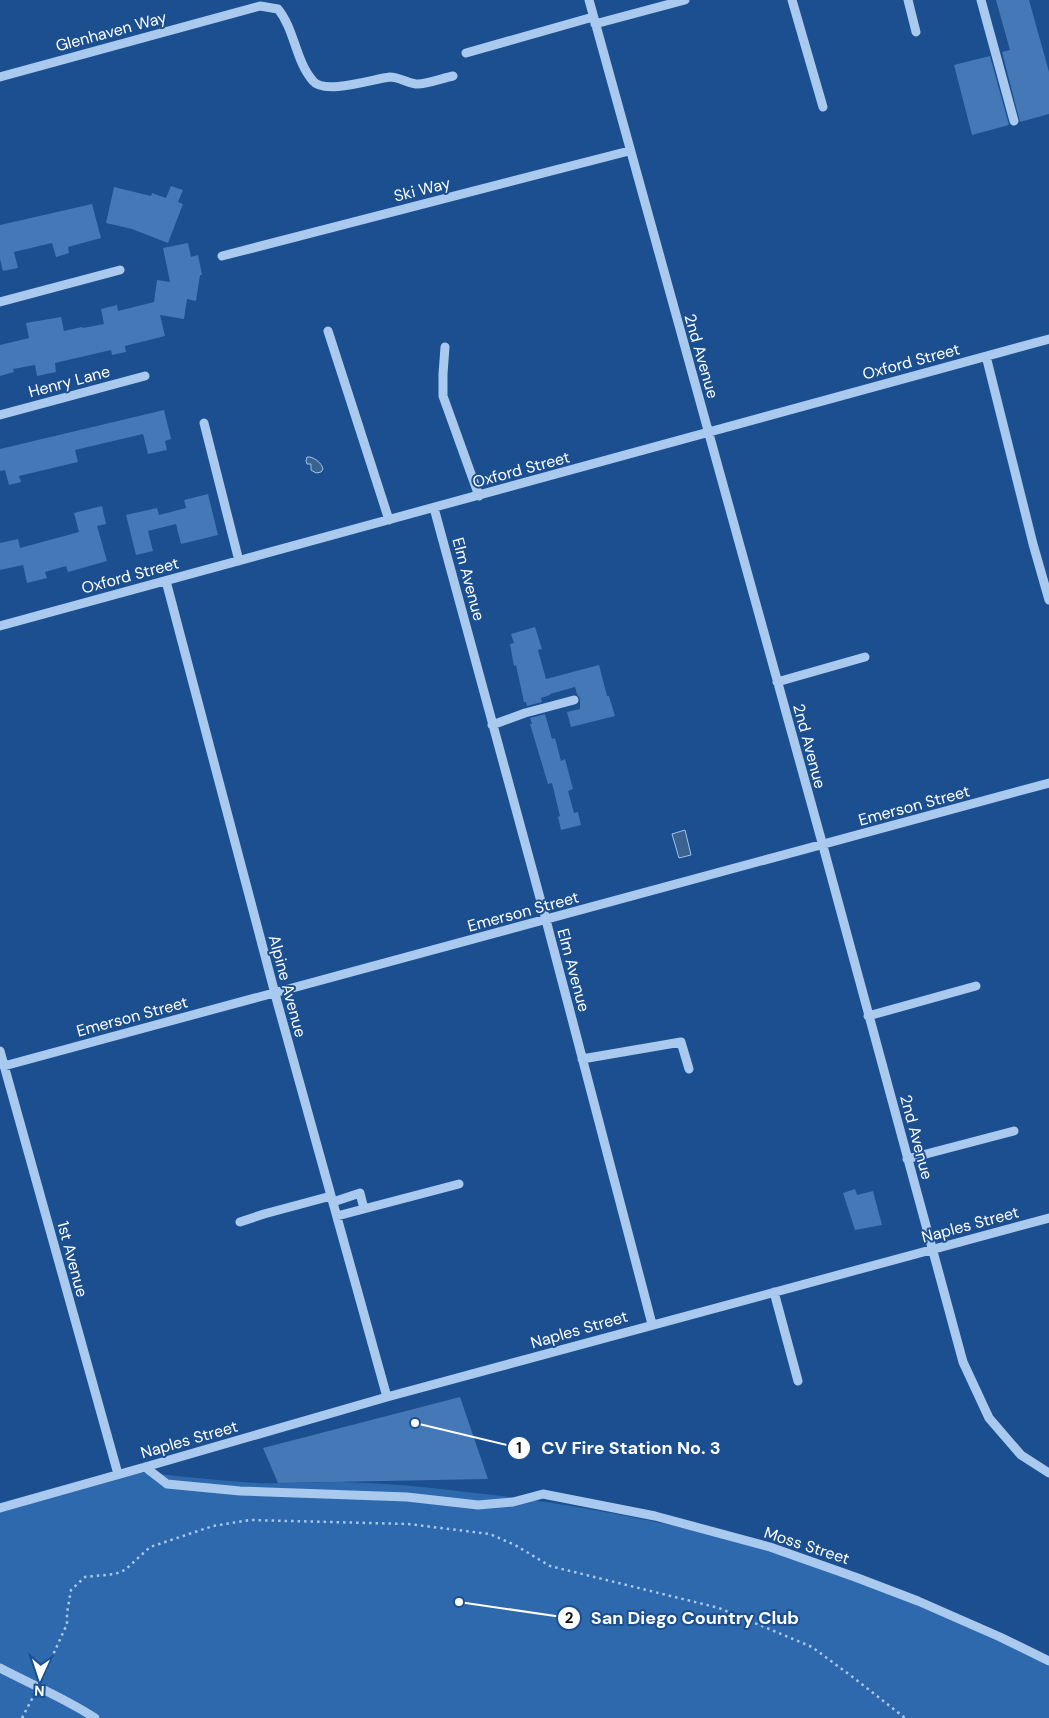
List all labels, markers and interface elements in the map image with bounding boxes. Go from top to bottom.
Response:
street label: Glenhaven Way [53,7,169,56]
street label: Ski Way [392,172,453,207]
street label: 2nd Avenue [679,311,724,401]
street label: Oxford Street [860,338,962,385]
street label: Henry Lane [26,361,112,402]
street label: Oxford Street [470,446,572,493]
street label: Elm Avenue [447,535,490,623]
street label: Oxford Street [79,552,181,599]
street label: 2nd Avenue [788,701,831,791]
street label: Emerson Street [856,781,972,830]
street label: Emerson Street [465,887,581,936]
street label: Elm Avenue [552,926,595,1014]
street label: Alpine Avenue [264,933,311,1040]
street label: Emerson Street [74,992,190,1041]
street label: 2nd Avenue [895,1092,938,1182]
street label: Naples Street [919,1201,1021,1248]
street label: 1st Avenue [52,1219,93,1299]
street label: Naples Street [528,1306,630,1353]
street label: Naples Street [138,1416,240,1463]
callout: CV Fire Station No. 3 [507,1431,731,1464]
text: CV Fire Station No. 3 [541,1436,721,1460]
text: 1 [516,1438,522,1458]
street label: Moss Street [761,1522,852,1569]
callout: San Diego Country Club [556,1601,809,1634]
text: San Diego Country Club [591,1606,799,1630]
text: 2 [565,1608,574,1628]
north arrow [15,1653,65,1703]
text: N [34,1682,45,1700]

